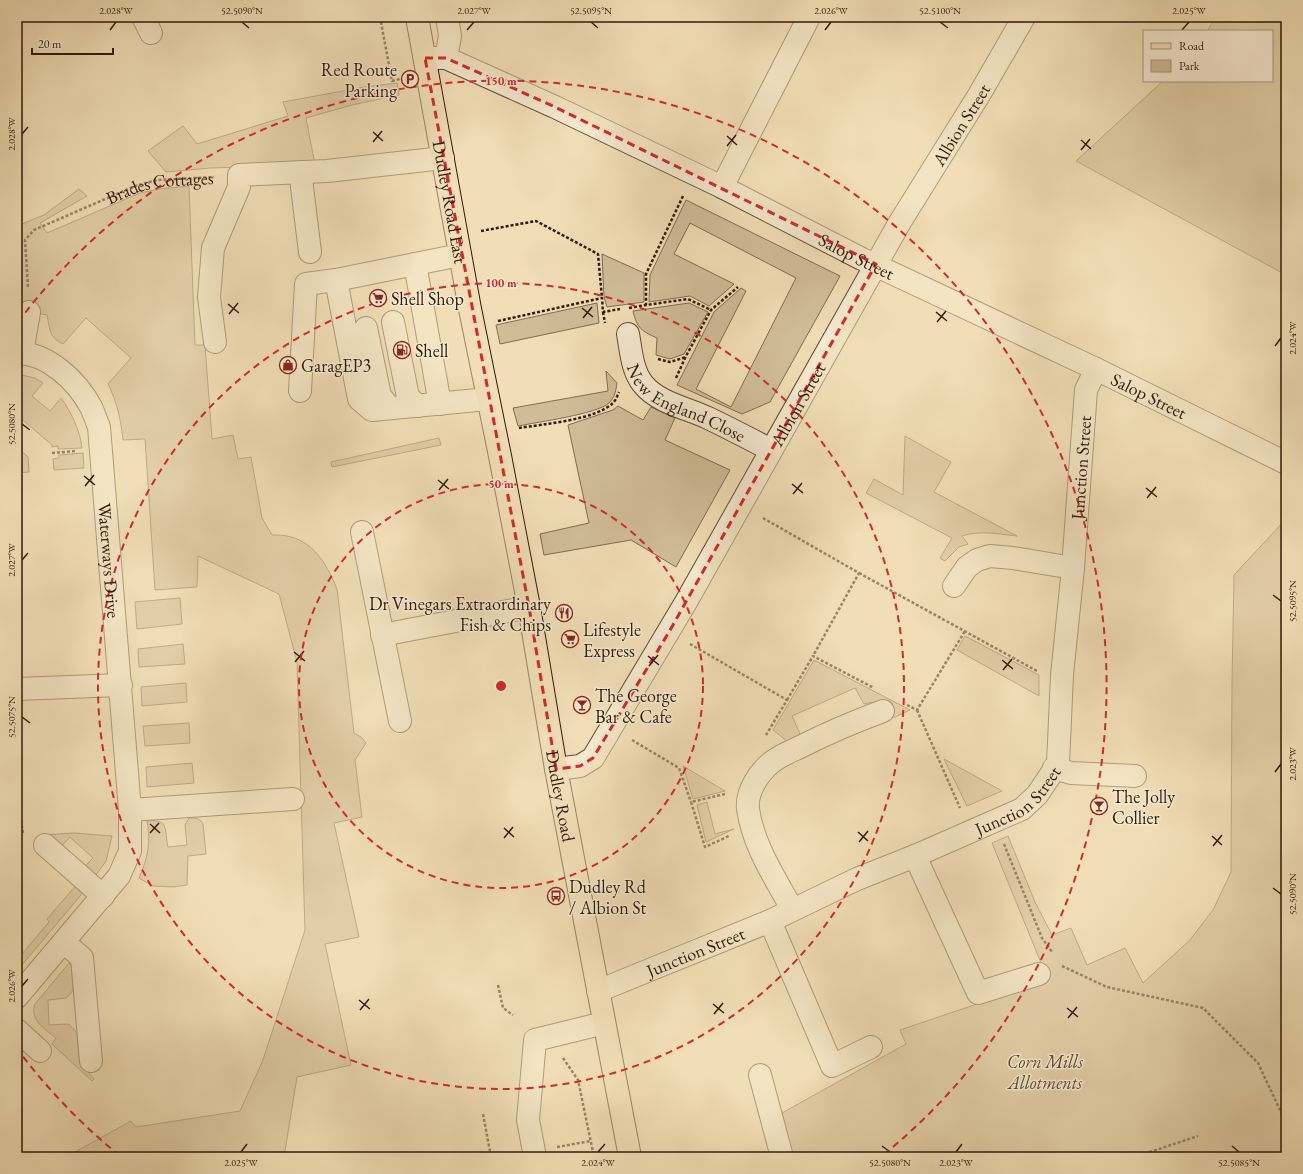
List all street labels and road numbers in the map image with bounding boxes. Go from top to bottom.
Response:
street label: Albion Street [926,79,995,171]
street label: Dudley Road East [428,139,473,266]
street label: Brades Cottages [102,166,214,209]
street label: Salop Street [815,227,898,284]
street label: Albion Street [764,358,830,451]
street label: New England Close [622,360,750,446]
street label: Salop Street [1108,367,1191,424]
street label: Junction Street [1065,414,1096,522]
street label: Waterways Drive [94,502,126,619]
street label: Dudley Road [542,748,581,844]
street label: Junction Street [969,761,1065,841]
street label: Junction Street [641,921,748,982]

